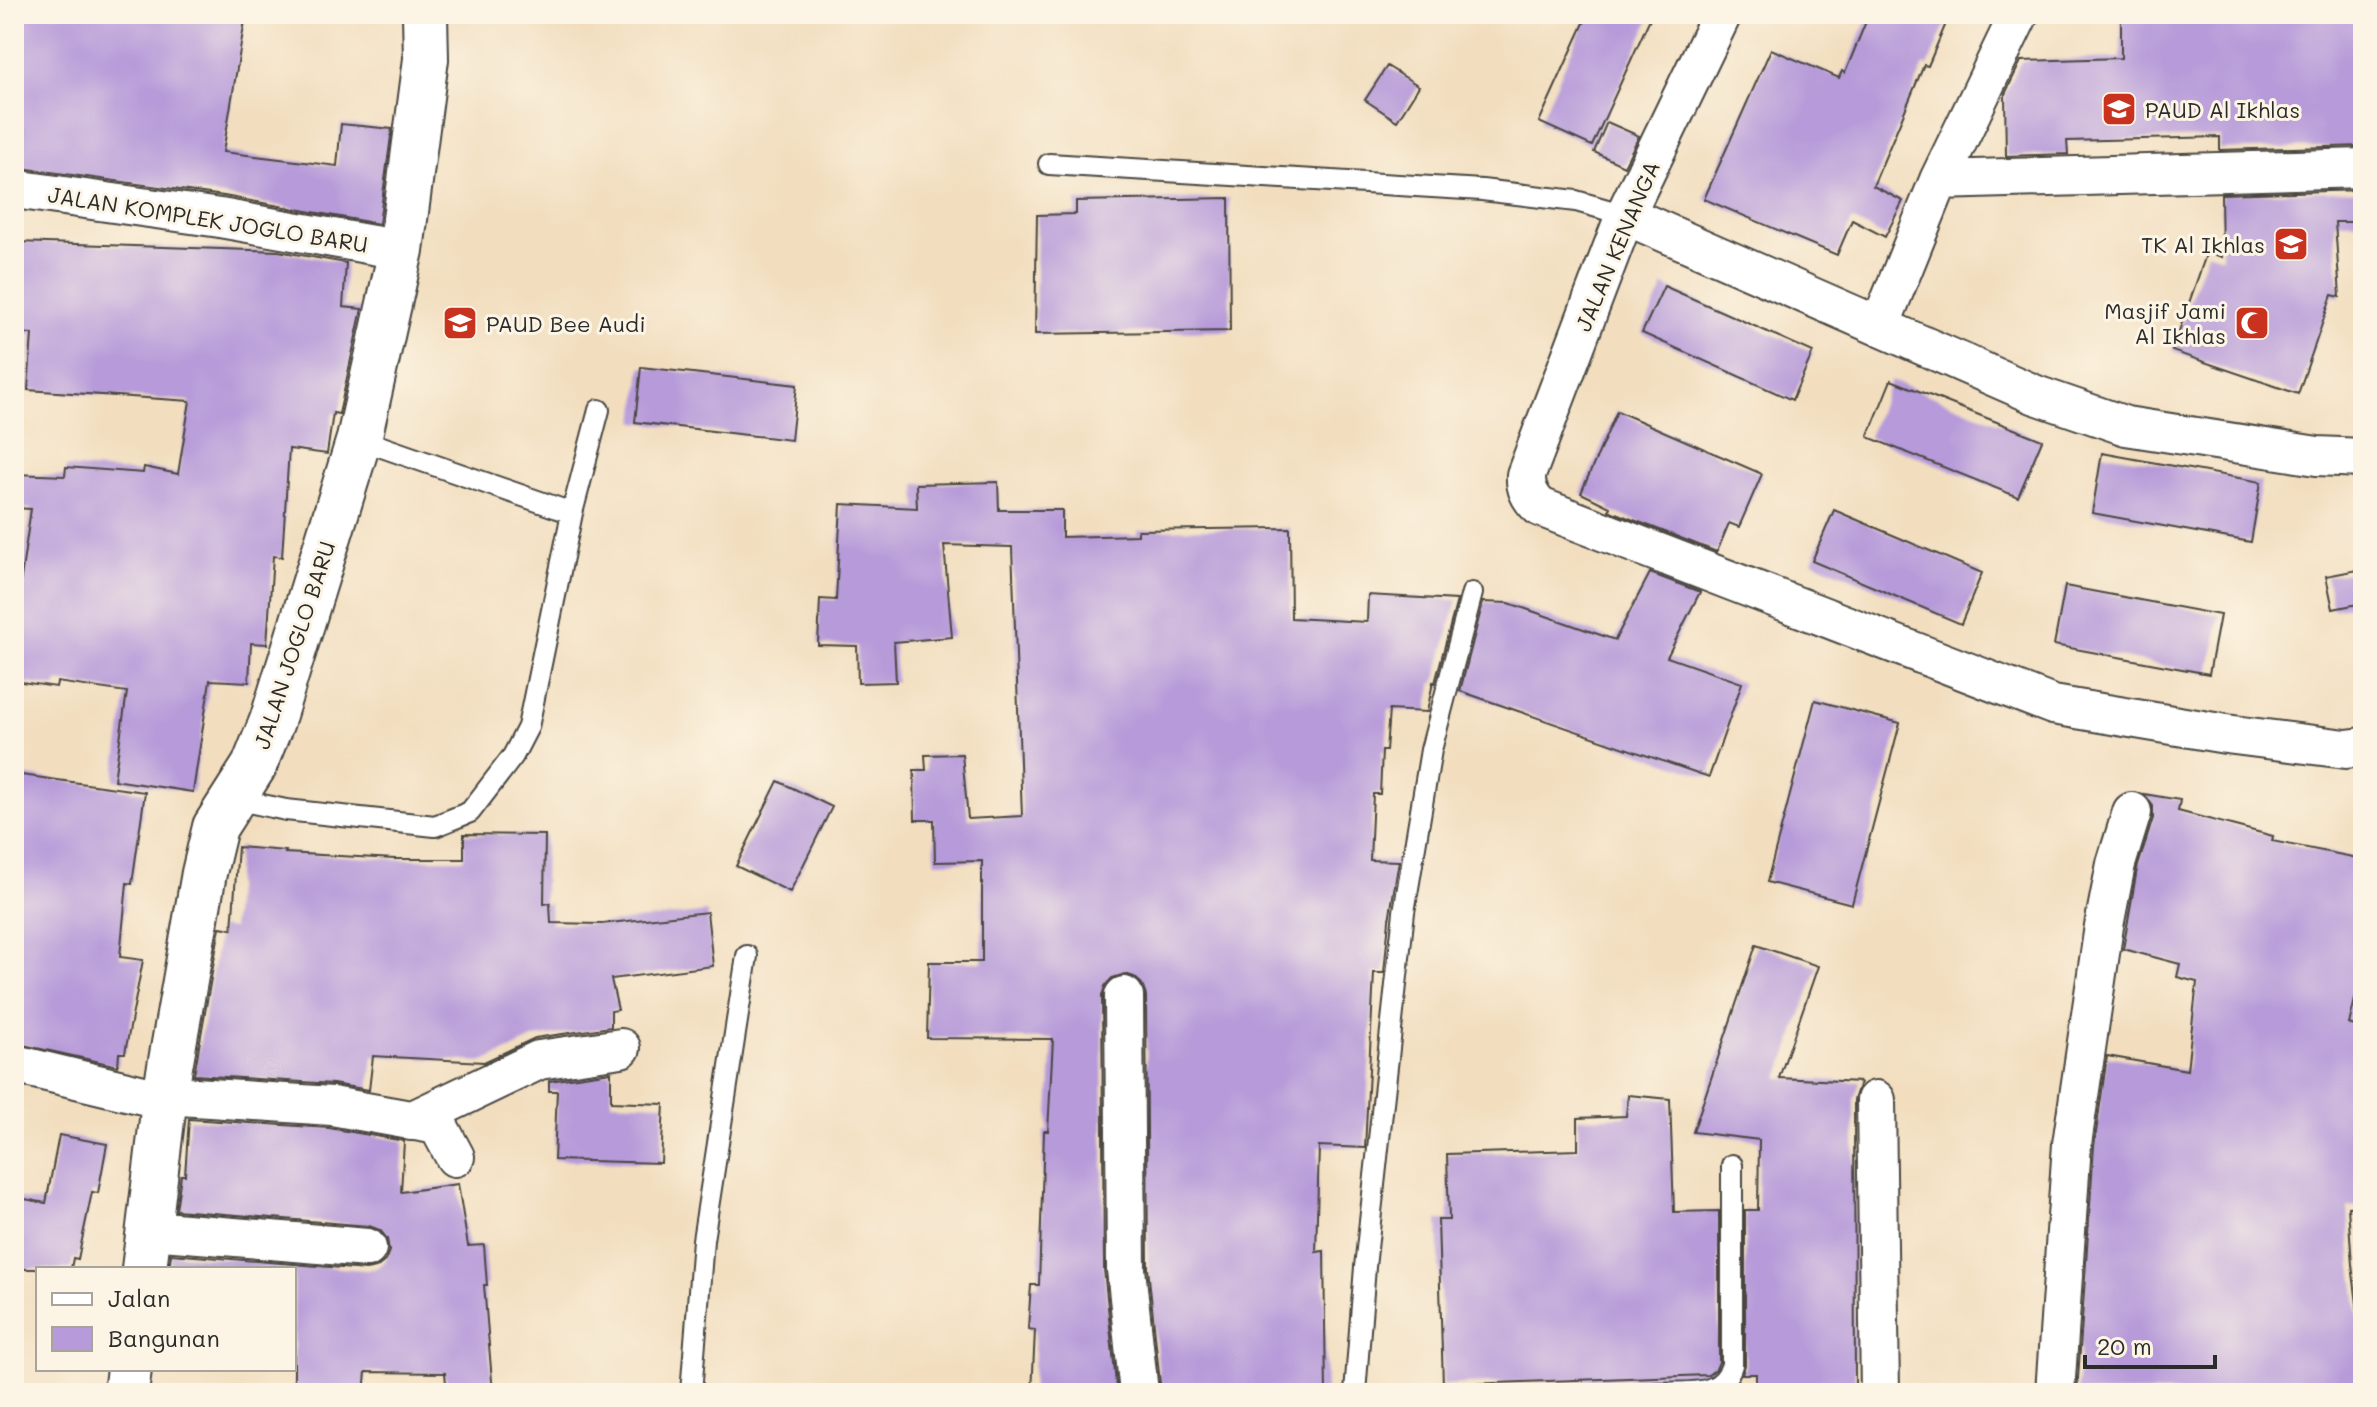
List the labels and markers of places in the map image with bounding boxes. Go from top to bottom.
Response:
school or university icon: PAUD Al Ikhlas [2100,90,2138,128]
place label: PAUD Al Ikhlas [2145,95,2300,124]
school or university icon: TK Al Ikhlas [2272,225,2310,263]
place label: TK Al Ikhlas [2141,230,2265,259]
place label: Masjif Jami Al Ikhlas [2104,296,2226,350]
school or university icon: PAUD Bee Audi [441,304,479,342]
mosque icon: Masjif Jami Al Ikhlas [2233,304,2271,342]
place label: PAUD Bee Audi [486,309,646,338]

